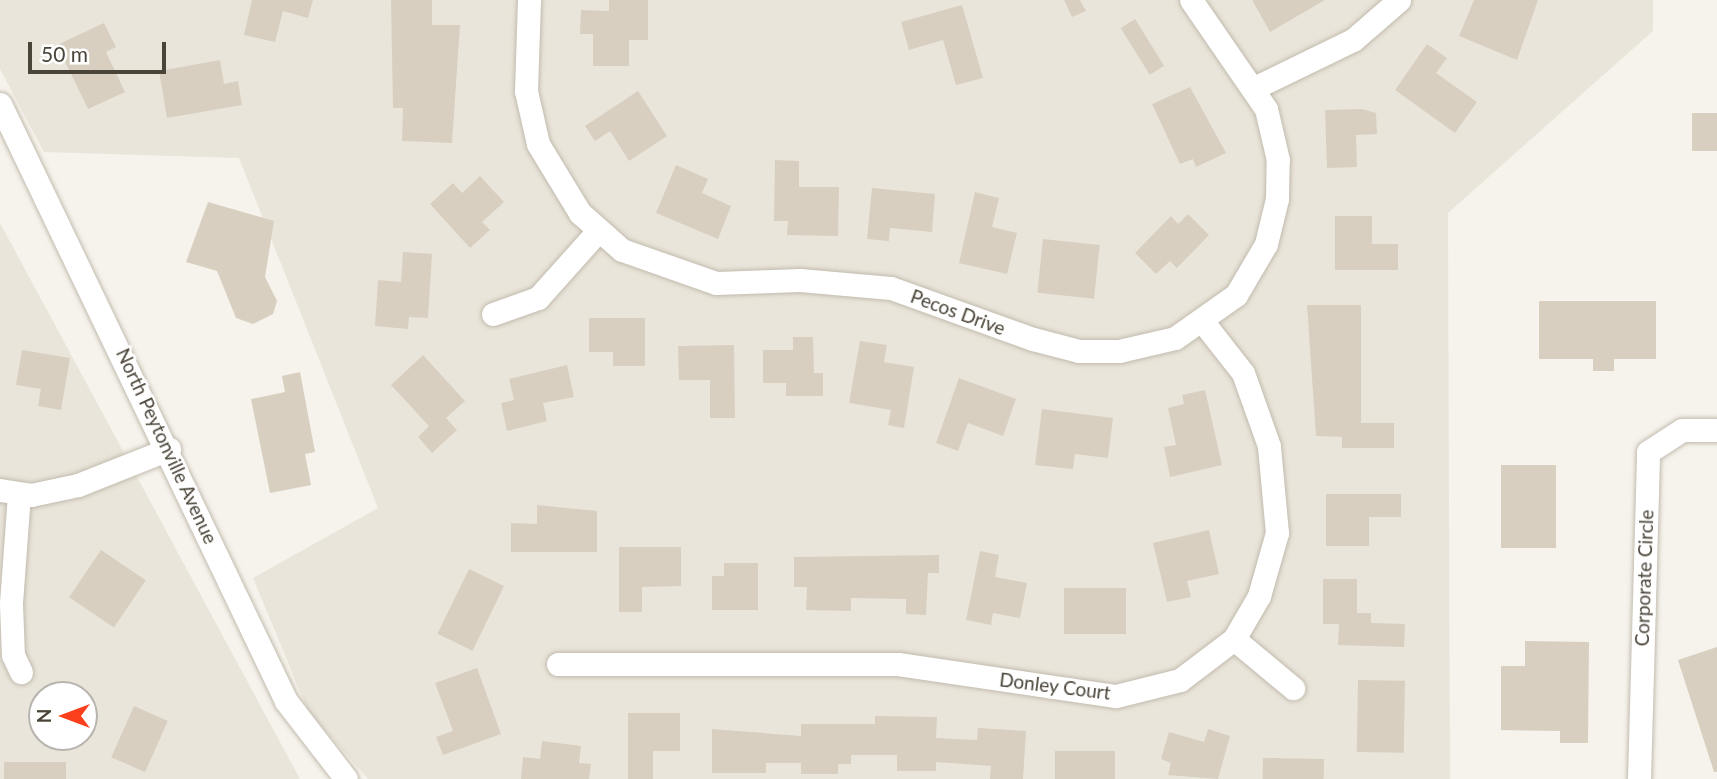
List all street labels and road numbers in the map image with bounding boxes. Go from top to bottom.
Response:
street label: Pecos Drive [908,284,1008,340]
street label: North Peytonville Avenue [112,344,222,548]
street label: Corporate Circle [1630,509,1658,647]
street label: Donley Court [998,668,1112,704]

